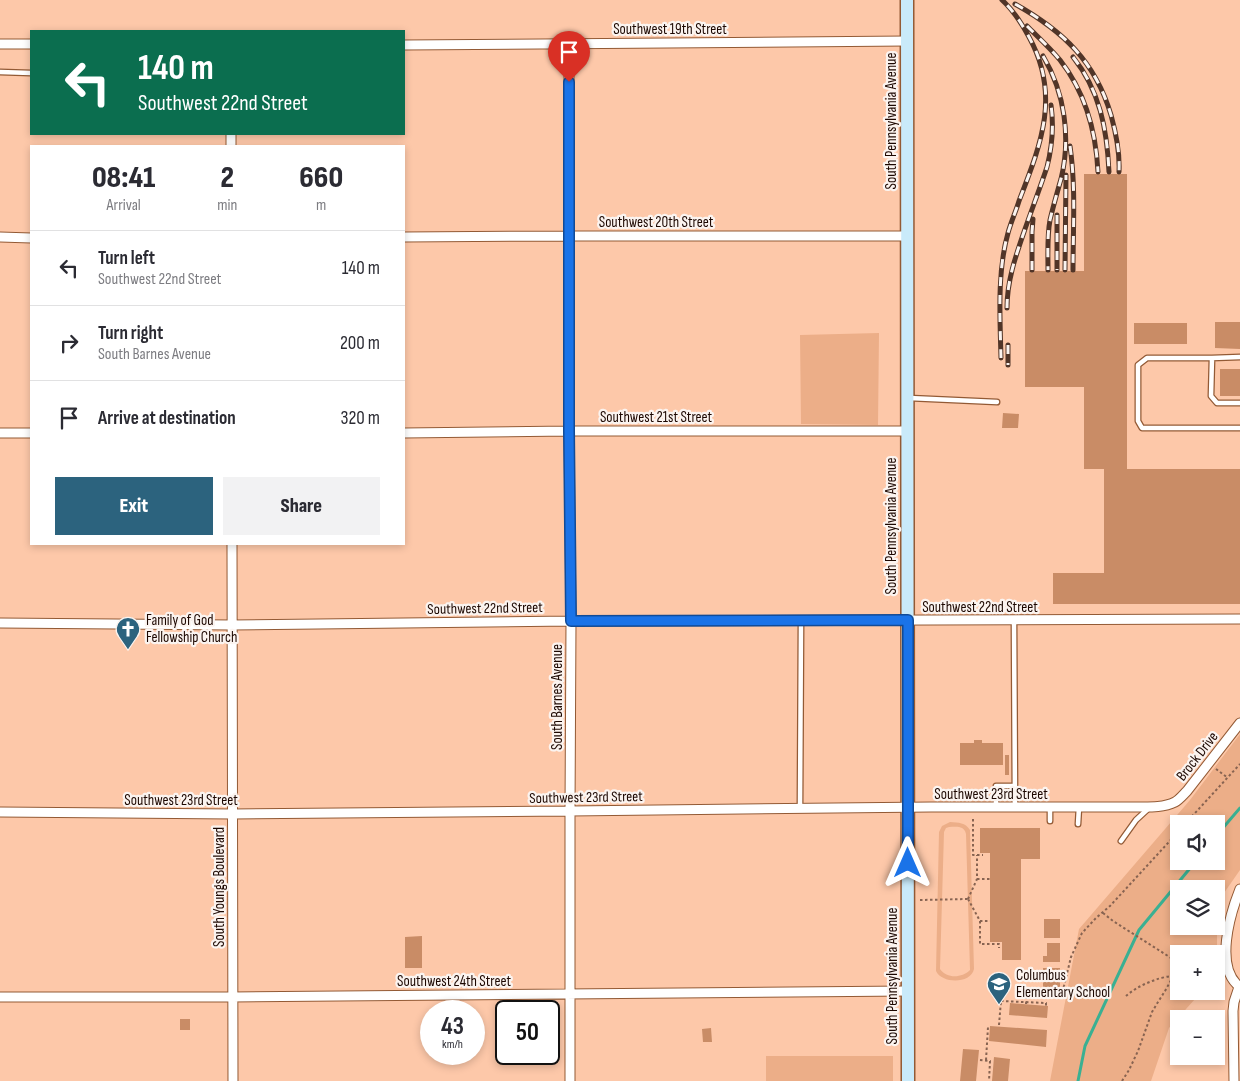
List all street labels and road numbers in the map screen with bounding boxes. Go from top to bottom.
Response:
street label: Southwest 19th Street [613,20,727,39]
street label: South Pennsylvania Avenue [882,53,901,189]
street label: Southwest 20th Street [599,213,714,232]
street label: Southwest 21st Street [600,408,712,427]
street label: South Pennsylvania Avenue [882,458,901,594]
street label: Southwest 22nd Street [427,598,543,619]
street label: Southwest 22nd Street [922,598,1038,617]
street label: South Barnes Avenue [548,644,567,750]
street label: Brock Drive [1172,728,1223,785]
street label: Southwest 23rd Street [934,785,1048,804]
street label: Southwest 23rd Street [529,787,643,808]
street label: Southwest 23rd Street [124,791,238,810]
street label: South Youngs Boulevard [210,827,229,947]
street label: South Pennsylvania Avenue [883,908,902,1044]
street label: Southwest 24th Street [397,972,511,991]

